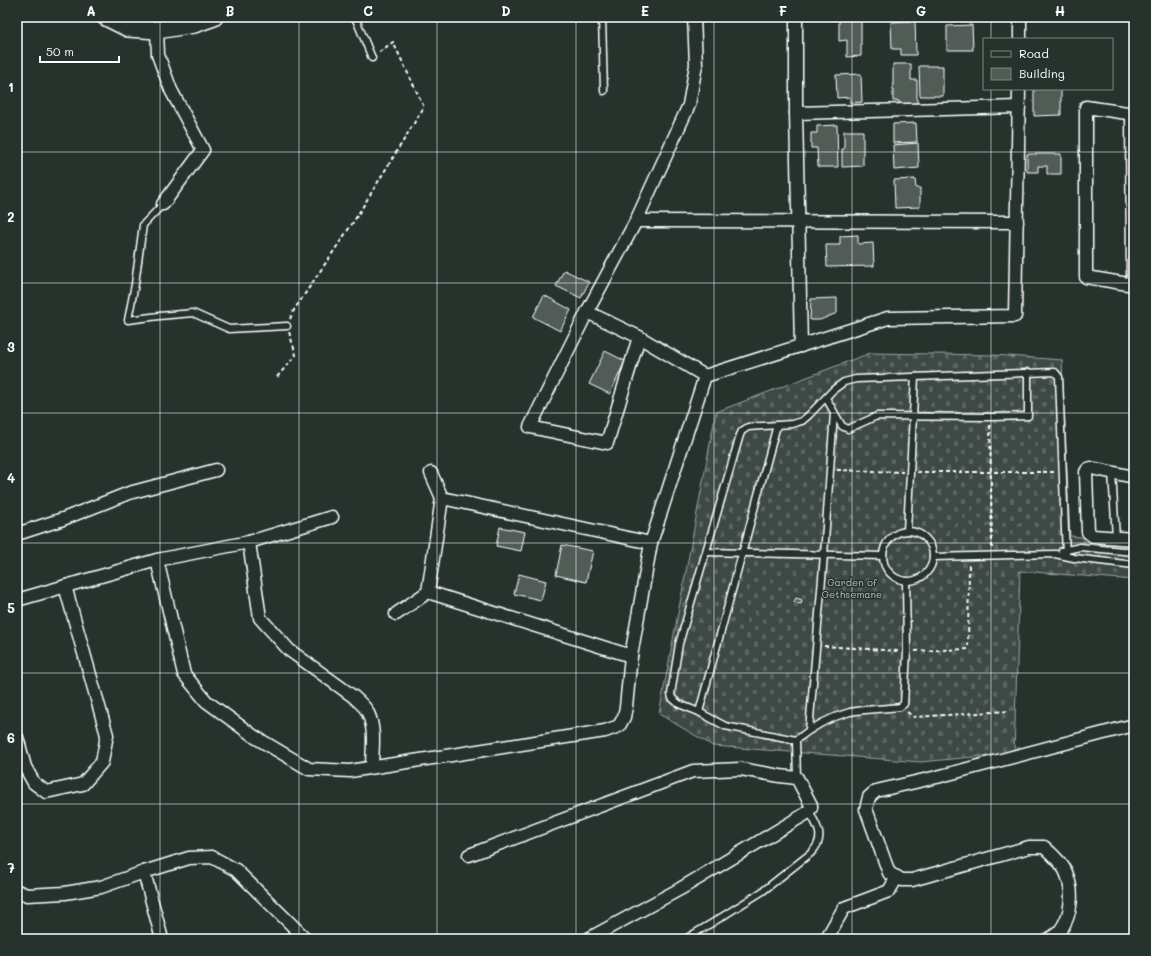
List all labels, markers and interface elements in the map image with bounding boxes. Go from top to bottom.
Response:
text: A [86,2,96,19]
text: B [226,2,235,19]
text: C [363,2,373,19]
text: D [501,2,511,19]
text: E [641,2,649,19]
text: F [779,2,787,19]
text: G [916,2,926,19]
text: H [1055,2,1065,19]
scale bar [40,38,119,64]
legend [983,38,1113,90]
text: 50 m [46,43,74,59]
text: Road [1019,45,1049,61]
text: Building [1019,65,1065,81]
text: 1 [8,78,14,95]
text: 2 [7,208,15,225]
text: 3 [7,338,15,355]
text: 4 [7,469,15,486]
park label: Garden of Gethsemane [822,575,882,601]
text: 5 [7,599,15,616]
text: 6 [7,729,15,746]
text: 7 [7,859,15,876]

